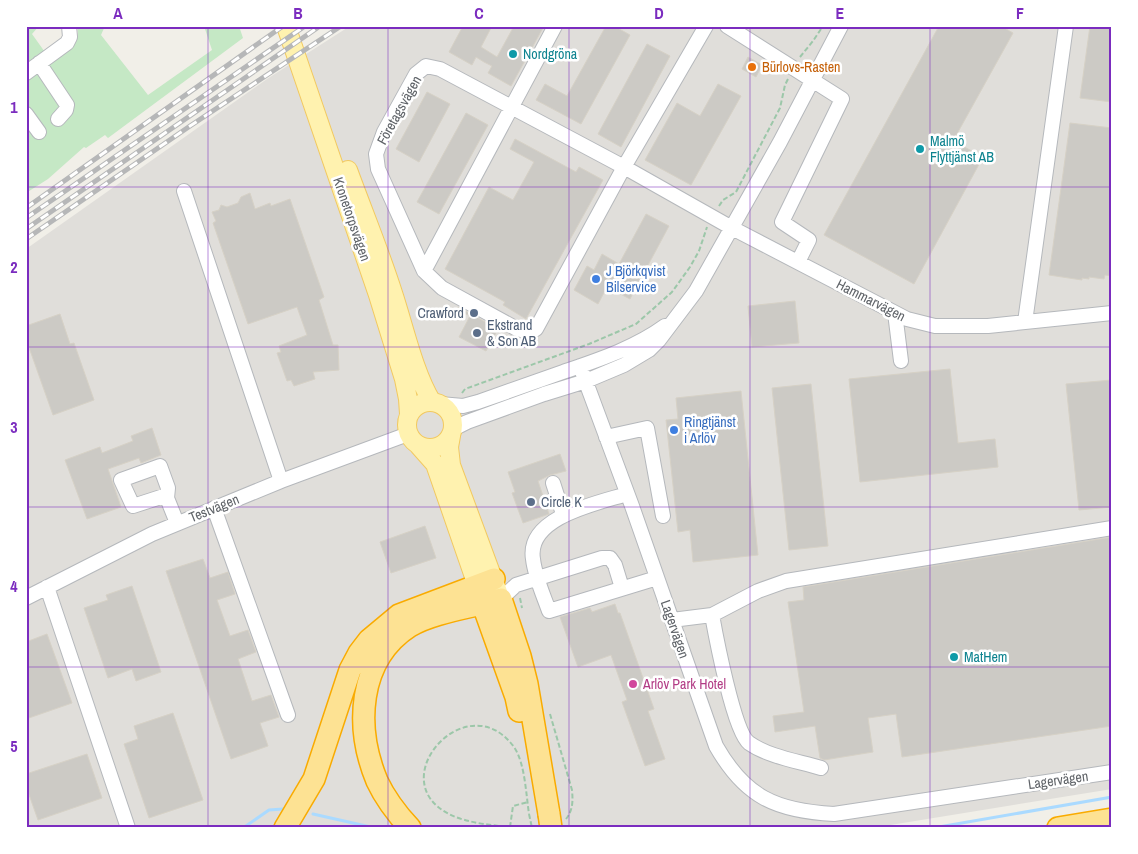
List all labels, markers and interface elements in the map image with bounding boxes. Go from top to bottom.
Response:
text: A [113,2,123,24]
text: B [293,2,303,24]
text: C [474,2,484,24]
text: D [654,2,664,24]
text: E [836,2,845,24]
text: F [1016,2,1024,24]
place label: Nordgröna [523,45,578,63]
marker: Nordgröna [507,48,519,60]
place label: Bürlovs-Rasten [762,58,840,76]
marker: Bürlovs-Rasten [746,61,758,73]
street label: Företagsvägen [373,72,425,148]
text: 1 [10,96,18,118]
place label: Malmö Flyttjänst AB [930,132,994,166]
marker: Malmö Flyttjänst AB [914,143,926,155]
street label: Kronetorpsvägen [329,175,375,263]
text: 2 [10,256,18,278]
place label: J Björkqvist Bilservice [606,262,665,296]
marker: J Björkqvist Bilservice [590,273,602,285]
street label: Hammarvägen [833,275,909,325]
place label: Crawford [417,304,464,322]
marker: Crawford [468,307,480,319]
place label: Ekstrand & Son AB [487,316,536,350]
marker: Ekstrand & Son AB [471,327,483,339]
place label: Ringtjänst i Arlöv [684,413,736,447]
text: 3 [10,416,18,438]
marker: Ringtjänst i Arlöv [668,424,680,436]
street label: Testvägen [186,490,242,526]
place label: Circle K [541,493,582,511]
marker: Circle K [525,496,537,508]
text: 4 [10,575,18,597]
street label: Lagervägen [657,597,693,661]
place label: MatHem [964,648,1007,666]
marker: MatHem [948,651,960,663]
place label: Arlöv Park Hotel [642,675,726,693]
marker: Arlöv Park Hotel [627,678,639,690]
text: 5 [10,735,18,757]
street label: Lagervägen [1027,767,1089,793]

